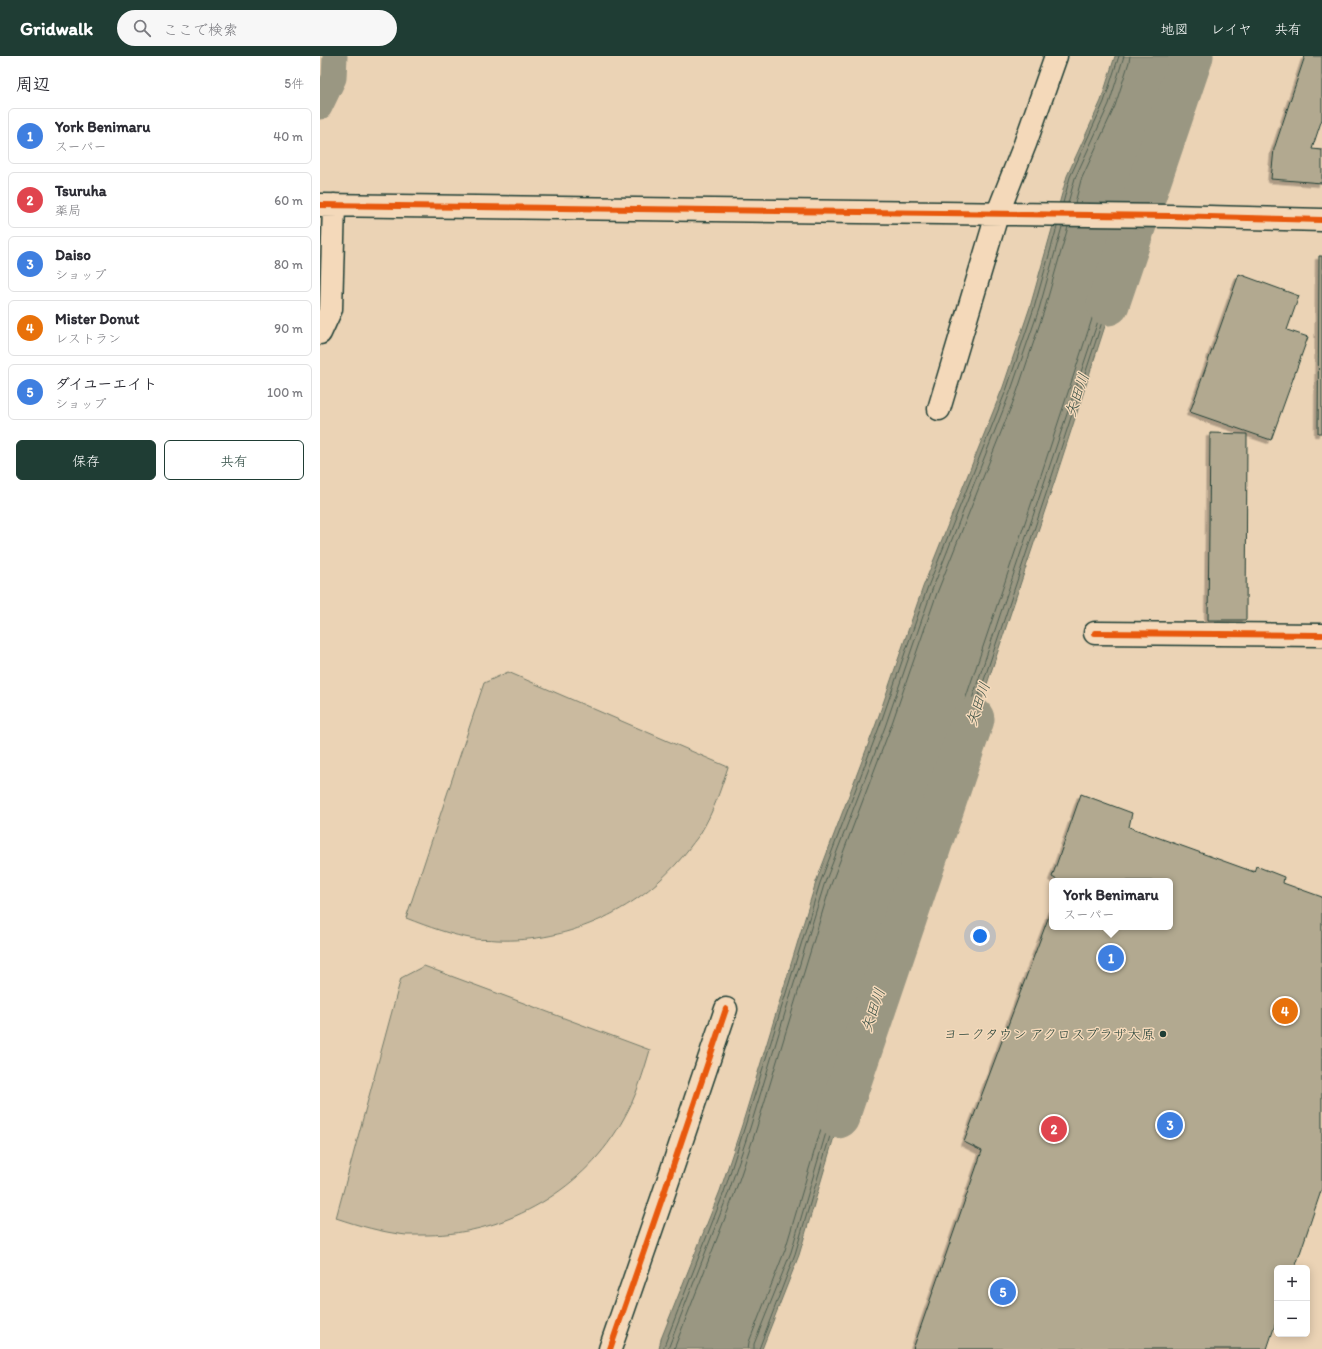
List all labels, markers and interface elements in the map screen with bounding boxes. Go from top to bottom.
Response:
search box [117,10,397,46]
text: Gridwalk [20,17,93,40]
icon: search [131,17,153,39]
text: ここで検索 [163,21,238,39]
text: 地図 [1161,21,1189,38]
text: レイヤ [1211,21,1252,38]
text: 共有 [1274,21,1302,38]
text: 周辺 [16,74,50,94]
text: 5件 [284,76,304,91]
text: York Benimaru [55,118,150,136]
text: 1 [27,129,33,144]
text: 40 m [273,129,303,144]
text: スーパー [55,139,106,154]
text: Tsuruha [55,182,107,200]
text: 2 [27,193,33,208]
text: 60 m [274,193,303,208]
text: 薬局 [55,203,81,218]
text: Daiso [55,246,91,264]
text: 3 [26,257,34,272]
text: 80 m [274,257,303,272]
text: ショップ [55,267,106,282]
text: Mister Donut [55,310,139,328]
text: 4 [26,321,34,336]
text: 90 m [274,321,303,336]
text: レストラン [55,331,121,346]
water label: 矢田川 [1061,371,1093,419]
text: ダイユーエイト [55,375,157,393]
text: 5 [27,385,33,400]
text: 100 m [267,385,303,400]
text: ショップ [55,396,106,411]
button: 保存 [16,440,156,480]
button: 共有 [164,440,304,480]
water label: 矢田川 [962,680,994,728]
popup [1049,878,1173,930]
text: York Benimaru [1063,886,1159,904]
text: スーパー [1063,907,1115,922]
your location [970,926,990,946]
pin: 1 [1098,943,1124,973]
water label: 矢田川 [857,986,889,1034]
pin: 4 [1272,996,1298,1026]
place label: ヨークタウン アクロスプラザ大原 [944,1026,1155,1043]
marker: ヨークタウン アクロスプラザ大原 [1158,1029,1168,1039]
pin: 3 [1157,1110,1183,1140]
pin: 2 [1041,1114,1067,1144]
map controls [1274,1265,1310,1337]
button: + [1274,1265,1310,1301]
pin: 5 [990,1277,1016,1307]
button: − [1274,1301,1310,1337]

